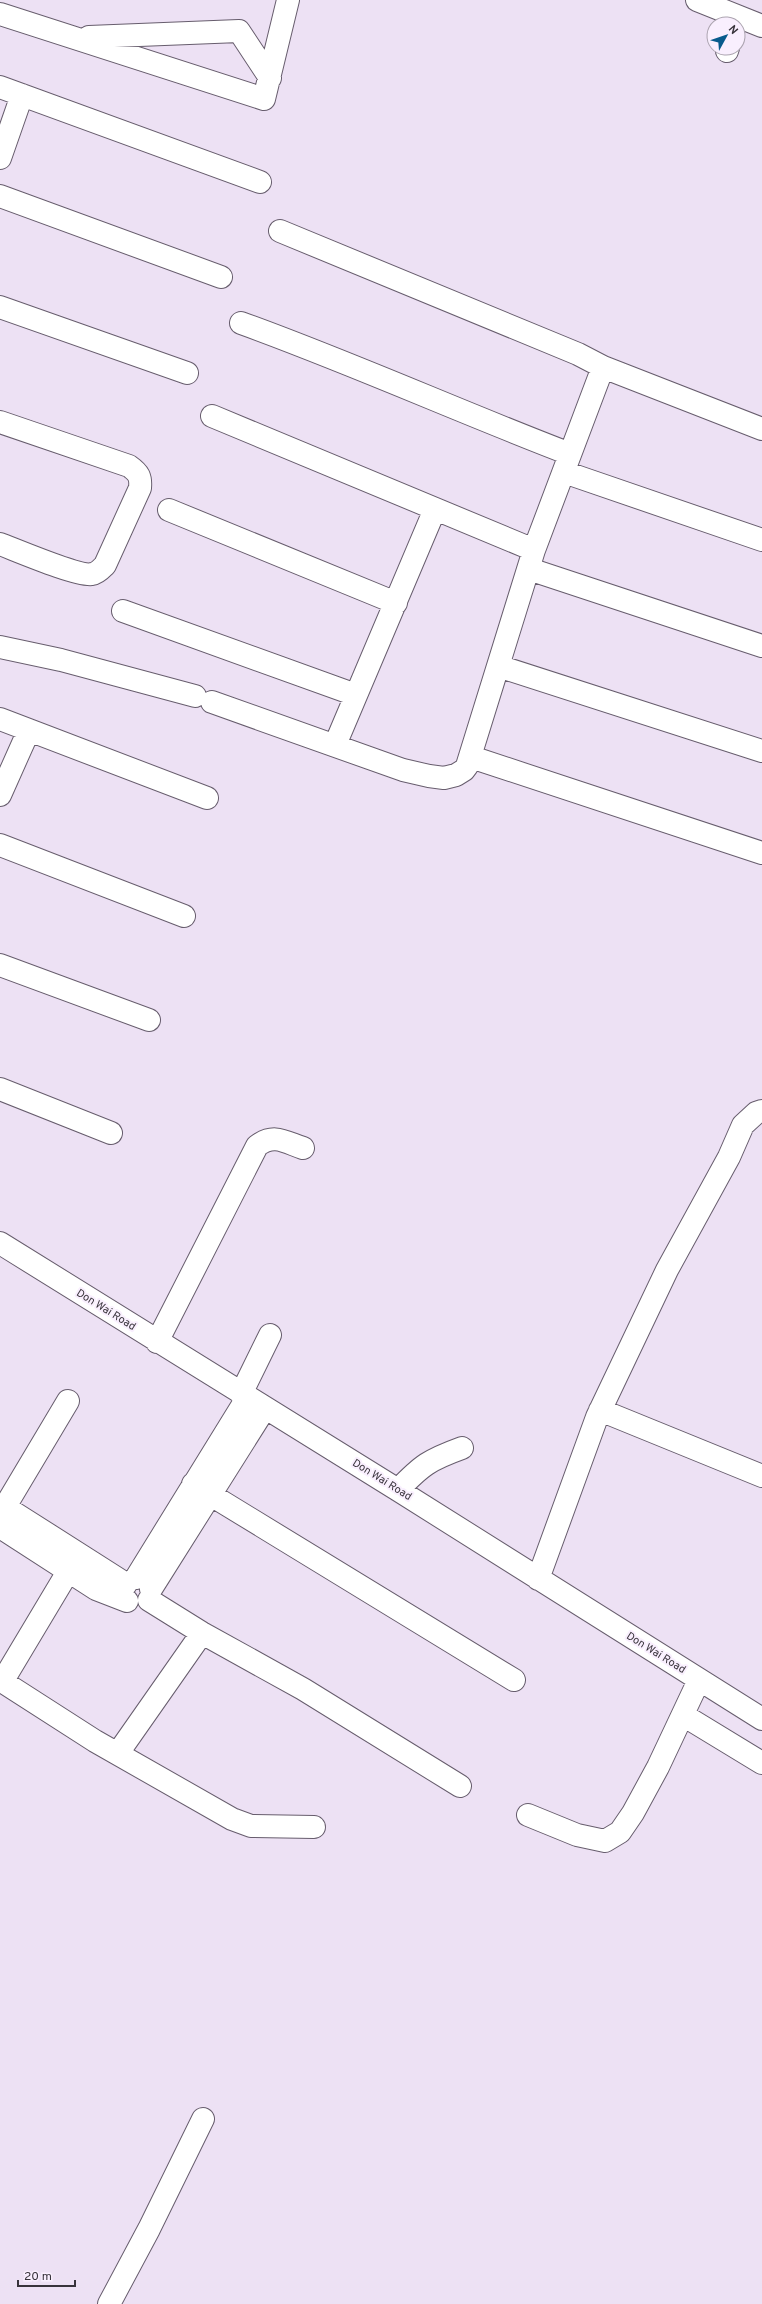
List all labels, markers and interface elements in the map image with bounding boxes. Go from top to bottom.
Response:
north arrow [706,16,746,56]
text: N [725,23,741,38]
street label: Don Wai Road [74,1286,138,1334]
street label: Don Wai Road [350,1456,414,1504]
street label: Don Wai Road [624,1629,688,1677]
scale bar [18,2262,75,2288]
text: 20 m [24,2269,52,2285]

